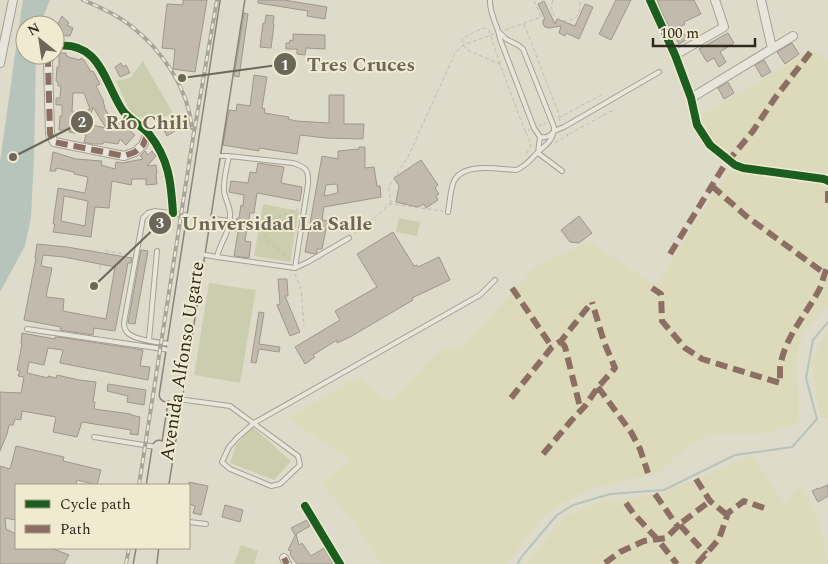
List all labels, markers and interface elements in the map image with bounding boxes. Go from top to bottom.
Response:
north arrow [15,15,65,65]
scale bar [653,15,756,47]
text: N [24,17,44,41]
text: 100 m [660,22,699,45]
callout: Tres Cruces [272,47,426,82]
text: Tres Cruces [307,50,415,80]
text: 1 [281,54,289,77]
callout: Río Chili [70,104,198,139]
text: Río Chili [105,108,189,138]
text: 2 [78,111,86,134]
callout: Universidad La Salle [147,206,383,241]
text: Universidad La Salle [182,209,372,239]
text: 3 [156,212,164,235]
street label: Avenida Alfonso Ugarte [152,259,213,463]
legend [15,484,190,549]
text: Cycle path [60,493,131,516]
text: Path [60,518,91,541]

